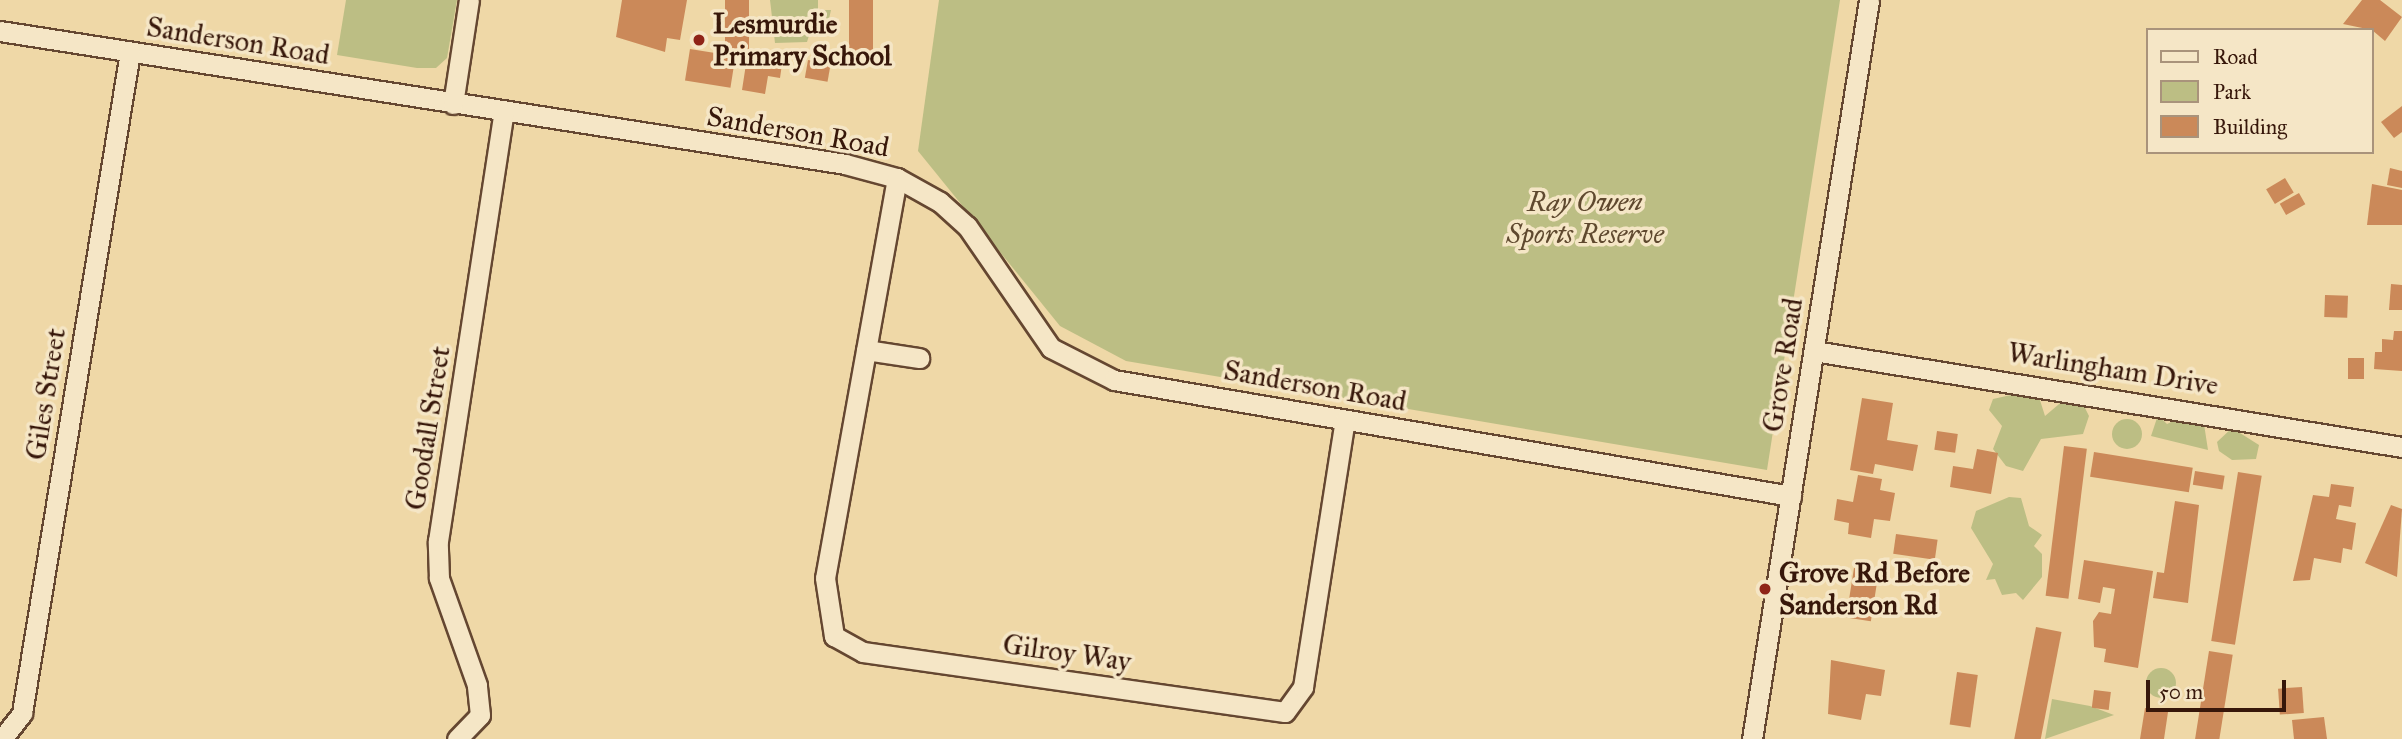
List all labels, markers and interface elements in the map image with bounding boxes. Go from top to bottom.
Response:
place label: Lesmurdie Primary School [713,7,892,73]
street label: Sanderson Road [144,10,332,72]
legend [2146,28,2374,154]
marker: Lesmurdie Primary School [691,32,707,48]
text: Road [2213,44,2258,70]
text: Park [2213,79,2251,105]
street label: Sanderson Road [704,99,892,165]
text: Building [2213,114,2287,140]
park label: Ray Owen Sports Reserve [1506,185,1664,251]
street label: Grove Road [1756,296,1810,434]
street label: Giles Street [19,326,73,462]
street label: Warlingham Drive [2005,336,2221,402]
street label: Goodall Street [398,344,458,512]
street label: Sanderson Road [1221,353,1409,419]
place label: Grove Rd Before Sanderson Rd [1779,556,1970,622]
marker: Grove Rd Before Sanderson Rd [1757,581,1773,597]
street label: Gilroy Way [1001,627,1133,679]
scale bar [2150,666,2290,710]
text: 50 m [2159,679,2203,705]

